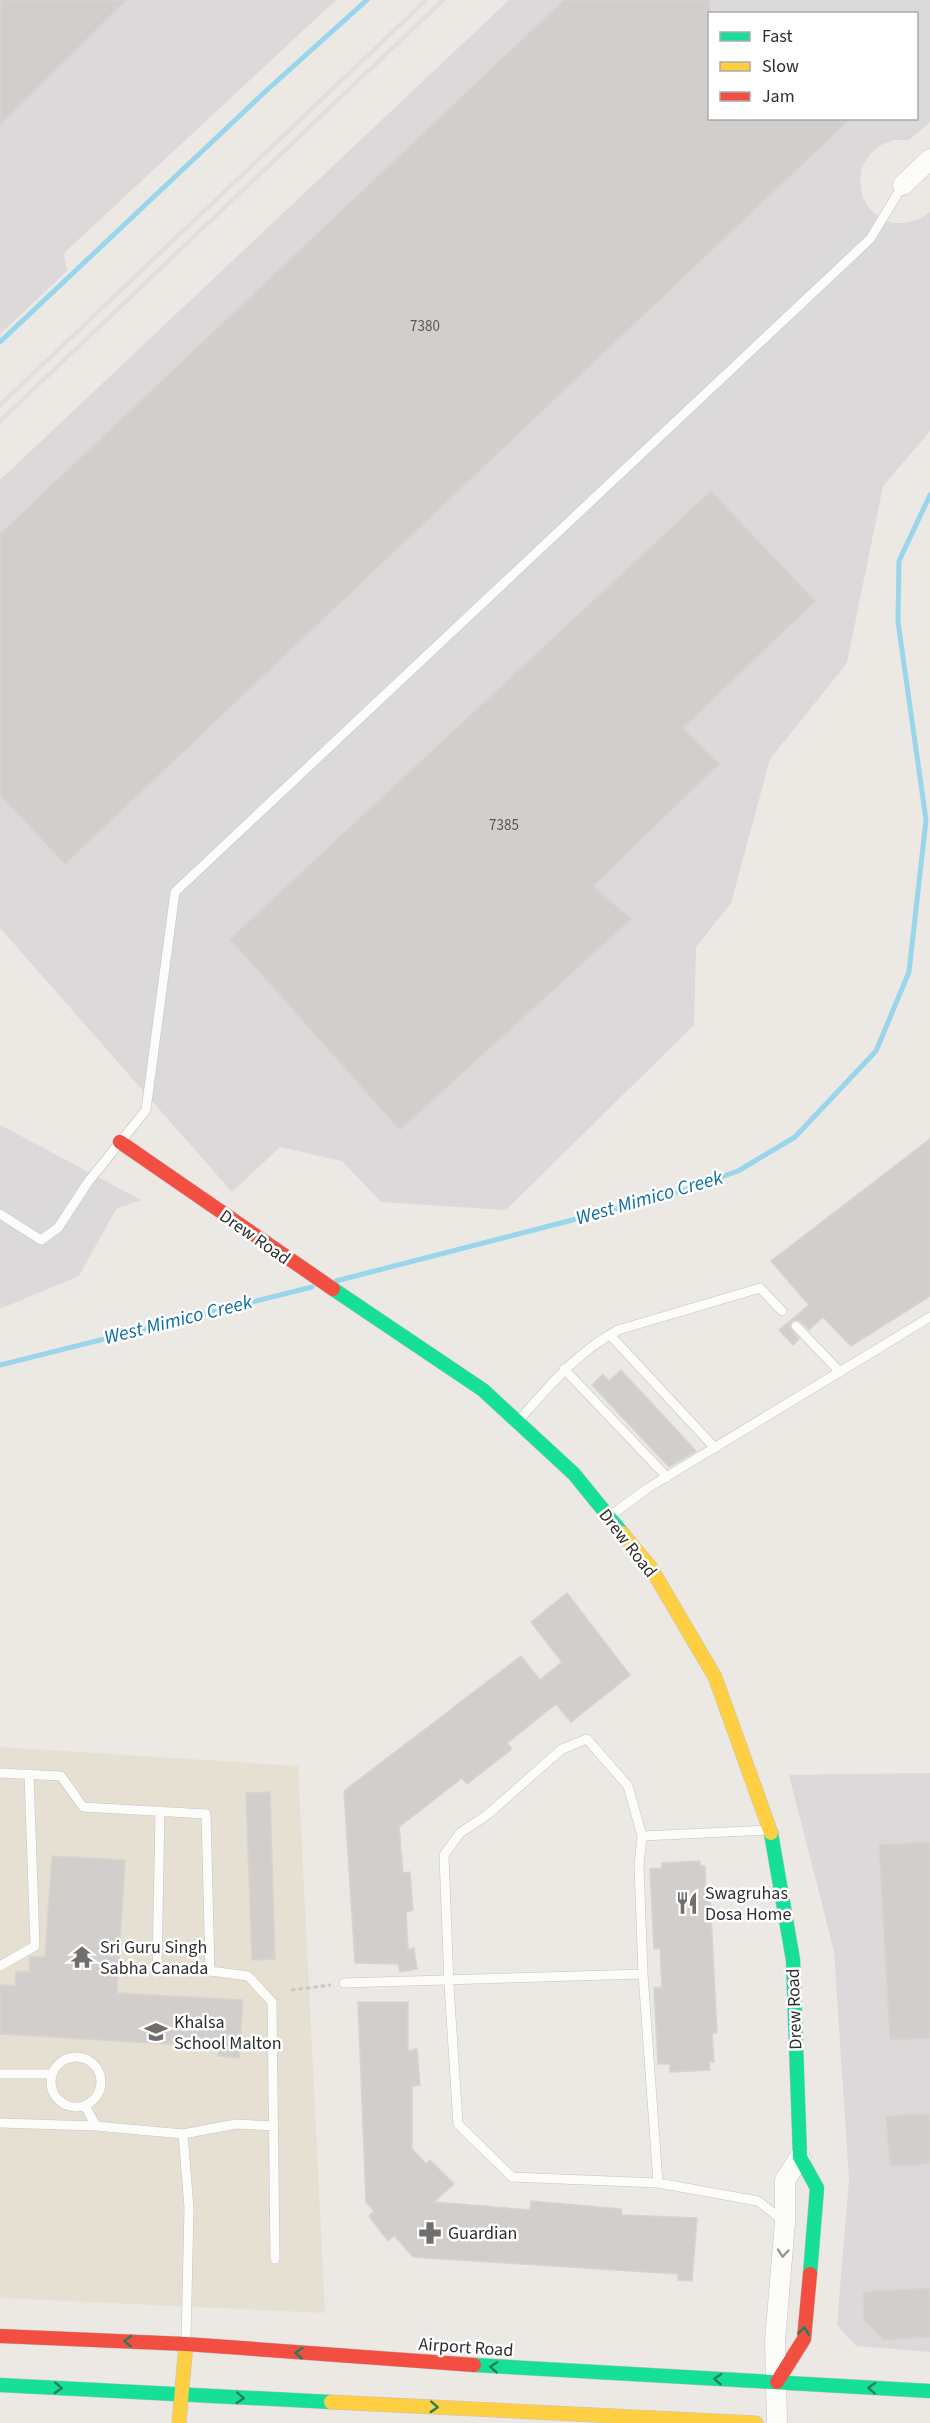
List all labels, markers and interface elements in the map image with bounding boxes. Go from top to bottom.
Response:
legend [708,12,918,120]
text: Fast [762,24,793,49]
text: Slow [762,54,799,79]
text: Jam [762,84,795,109]
house number: 7380 [410,316,440,337]
house number: 7385 [489,815,519,836]
water label: West Mimico Creek [572,1163,727,1232]
street label: Drew Road [214,1204,295,1271]
water label: West Mimico Creek [101,1288,256,1352]
street label: Drew Road [593,1504,662,1583]
place label: Swagruhas Dosa Home [705,1881,791,1927]
restaurant icon: Swagruhas Dosa Home [674,1890,700,1916]
place label: Sri Guru Singh Sabha Canada [100,1935,208,1981]
temple icon: Sri Guru Singh Sabha Canada [69,1944,95,1970]
street label: Drew Road [781,1968,808,2050]
place label: Khalsa School Malton [174,2010,282,2056]
school or university icon: Khalsa School Malton [143,2019,169,2045]
pharmacy icon: Guardian [417,2220,443,2246]
place label: Guardian [448,2221,517,2246]
one-way arrow [776,2248,789,2257]
one-way arrow [797,2327,809,2336]
street label: Airport Road [418,2332,514,2363]
one-way arrow [123,2335,132,2348]
one-way arrow [295,2346,304,2359]
one-way arrow [489,2360,498,2373]
one-way arrow [714,2373,723,2386]
one-way arrow [54,2381,63,2394]
one-way arrow [867,2381,876,2394]
one-way arrow [235,2391,244,2404]
one-way arrow [430,2401,439,2414]

